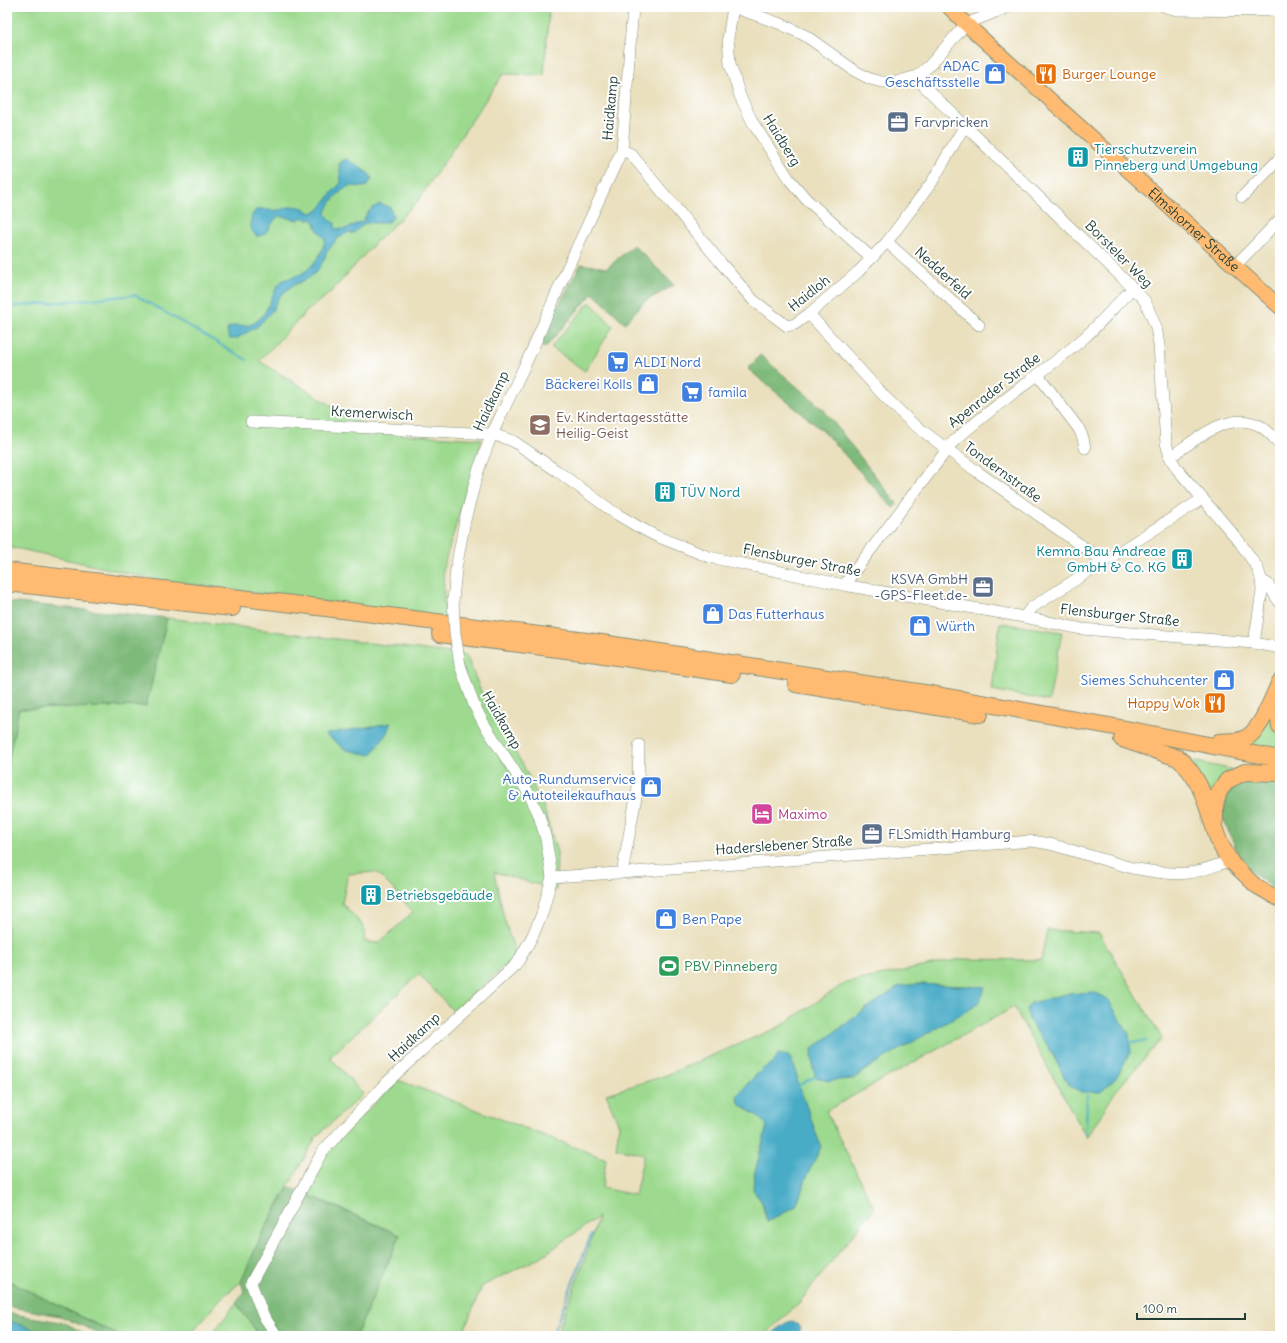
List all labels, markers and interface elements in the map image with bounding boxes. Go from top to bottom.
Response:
place label: ADAC Geschäftsstelle [885,57,980,91]
shop icon: ADAC Geschäftsstelle [982,61,1008,87]
restaurant icon: Burger Lounge [1033,61,1059,87]
place label: Burger Lounge [1062,65,1156,83]
street label: Haidkamp [598,75,622,141]
office icon: Farvpricken [885,109,911,135]
street label: Haidberg [759,111,805,169]
place label: Farvpricken [914,113,988,131]
place label: Tierschutzverein Pinneberg und Umgebung [1094,140,1258,174]
building icon: Tierschutzverein Pinneberg und Umgebung [1065,144,1091,170]
street label: Elmshorner Straße [1144,184,1244,275]
street label: Borsteler Weg [1081,216,1157,292]
street label: Nedderfeld [911,243,975,303]
street label: Haidloh [784,271,834,315]
street label: Apenrader Straße [944,348,1044,432]
supermarket icon: ALDI Nord [605,349,631,375]
place label: ALDI Nord [634,353,701,371]
street label: Haidkamp [469,368,513,434]
shop icon: Bäckerei Kolls [635,371,661,397]
place label: Bäckerei Kolls [545,375,632,393]
supermarket icon: famila [679,379,705,405]
place label: famila [708,383,747,401]
street label: Kremerwisch [330,402,414,424]
place label: Ev. Kindertagesstätte Heilig-Geist [556,408,688,442]
school or university icon: Ev. Kindertagesstätte Heilig-Geist [527,412,553,438]
street label: Tondernstraße [961,438,1045,506]
building icon: TÜV Nord [652,479,678,505]
place label: TÜV Nord [680,483,740,501]
street label: Flensburger Straße [741,540,863,580]
place label: Kemna Bau Andreae GmbH & Co. KG [1036,542,1166,576]
building icon: Kemna Bau Andreae GmbH & Co. KG [1169,546,1195,572]
place label: KSVA GmbH -GPS-Fleet.de- [874,570,968,604]
office icon: KSVA GmbH -GPS-Fleet.de- [970,574,996,600]
street label: Flensburger Straße [1059,600,1181,630]
shop icon: Das Futterhaus [700,601,726,627]
place label: Das Futterhaus [728,605,824,623]
shop icon: Würth [907,613,933,639]
place label: Würth [936,617,975,635]
shop icon: Siemes Schuhcenter [1211,667,1237,693]
place label: Siemes Schuhcenter [1081,671,1208,689]
street label: Haidkamp [478,687,526,753]
restaurant icon: Happy Wok [1202,690,1228,716]
place label: Happy Wok [1127,694,1200,712]
place label: Auto-Rundumservice & Autoteilekaufhaus [502,770,636,804]
shop icon: Auto-Rundumservice & Autoteilekaufhaus [638,774,664,800]
hotel icon: Maximo [749,801,775,827]
place label: Maximo [778,805,828,823]
office icon: FLSmidth Hamburg [859,821,885,847]
place label: FLSmidth Hamburg [888,825,1011,843]
street label: Haderslebener Straße [715,831,853,859]
building icon: Betriebsgebäude [358,882,384,908]
place label: Betriebsgebäude [386,886,493,904]
shop icon: Ben Pape [653,906,679,932]
place label: Ben Pape [682,910,742,928]
sports icon: PBV Pinneberg [656,953,682,979]
place label: PBV Pinneberg [684,957,778,975]
street label: Haidkamp [384,1008,444,1066]
scale bar [1137,1295,1245,1321]
text: 100 m [1143,1301,1177,1316]

